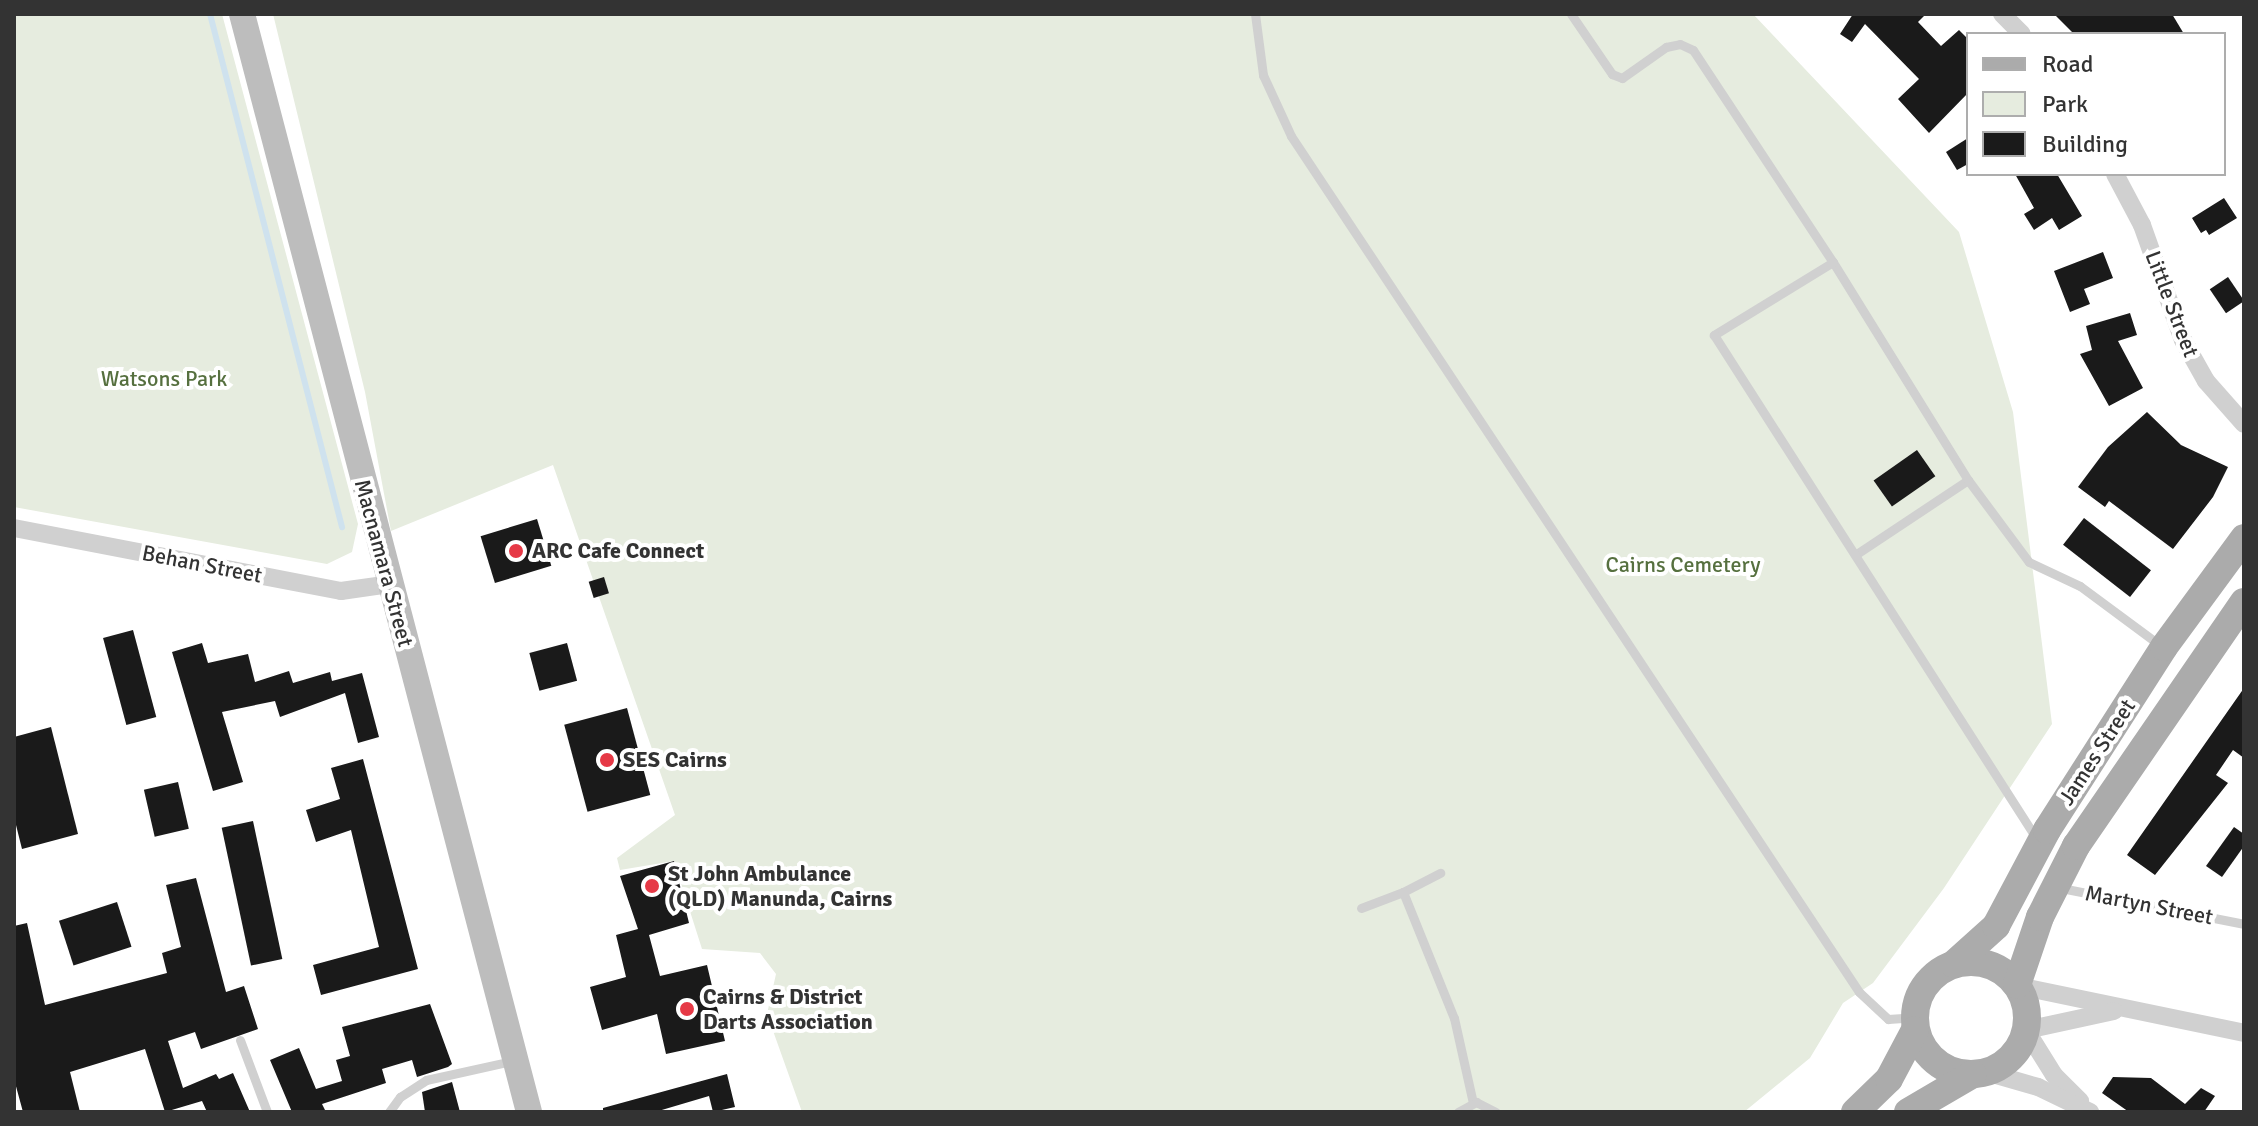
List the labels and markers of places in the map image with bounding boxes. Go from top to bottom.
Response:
place label: ARC Cafe Connect [532,538,704,564]
marker: ARC Cafe Connect [507,542,525,560]
place label: SES Cairns [623,747,727,773]
marker: SES Cairns [598,751,616,769]
place label: St John Ambulance (QLD) Manunda, Cairns [668,860,892,912]
marker: St John Ambulance (QLD) Manunda, Cairns [643,877,661,895]
place label: Cairns & District Darts Association [703,983,873,1034]
marker: Cairns & District Darts Association [678,1000,696,1018]

